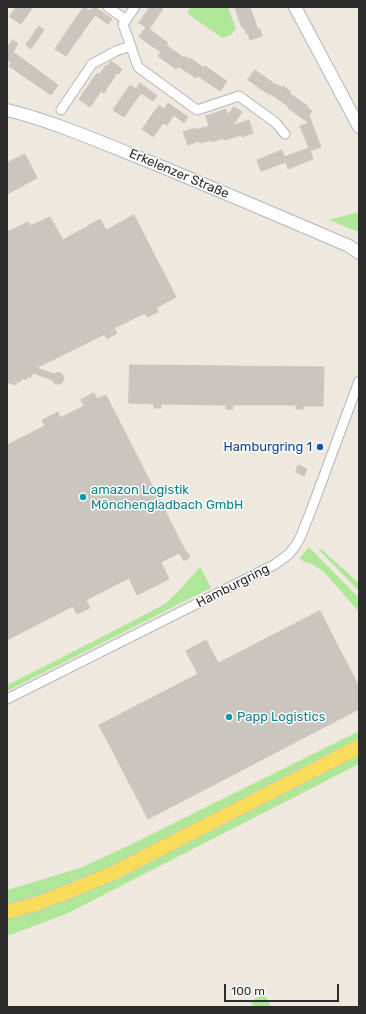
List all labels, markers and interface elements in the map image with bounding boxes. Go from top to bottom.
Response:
street label: Erkelenzer Straße [127,146,231,202]
place label: Hamburgring 1 [223,439,312,455]
marker: Hamburgring 1 [315,442,325,452]
place label: amazon Logistik Mönchengladbach GmbH [91,482,243,513]
marker: amazon Logistik Mönchengladbach GmbH [78,492,88,502]
street label: Hamburgring [194,561,272,611]
place label: Papp Logistics [237,709,325,725]
marker: Papp Logistics [224,712,234,722]
scale bar [226,976,341,1002]
text: 100 m [231,984,265,998]

